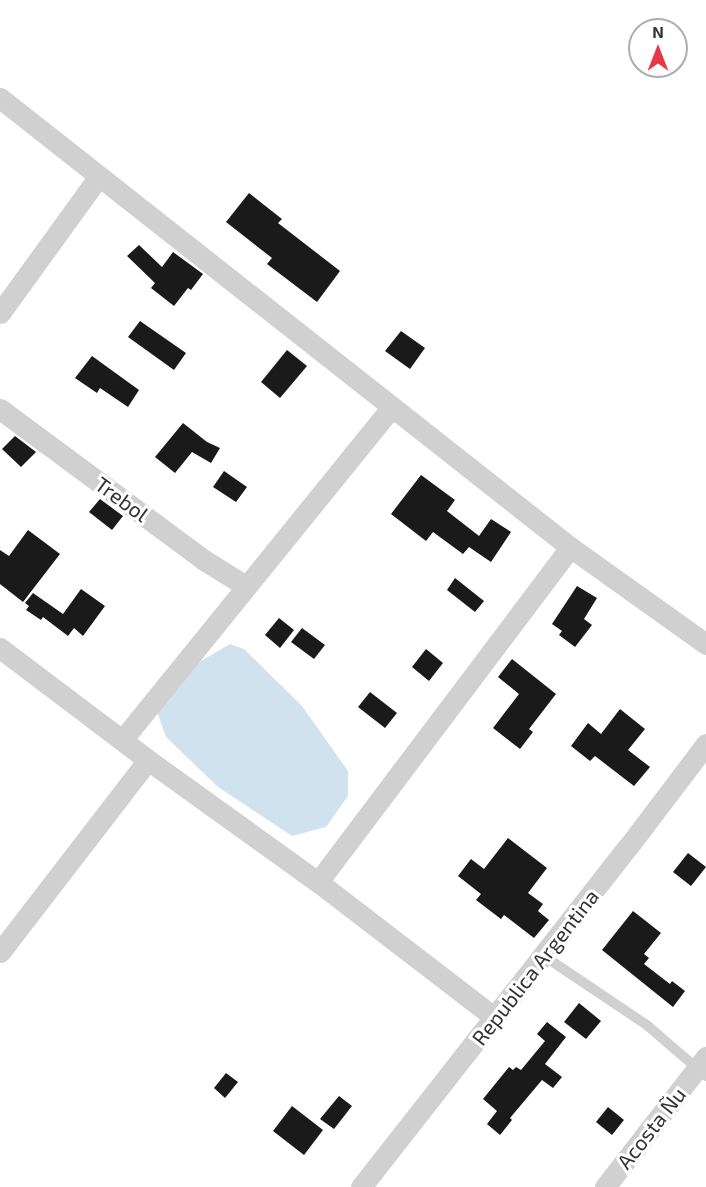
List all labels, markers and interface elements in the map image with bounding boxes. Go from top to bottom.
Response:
north arrow [628,18,688,78]
text: N [652,22,664,41]
street label: Trebol [90,471,154,527]
street label: Republica Argentina [466,884,604,1050]
street label: Acosta Ñu [611,1082,691,1174]

